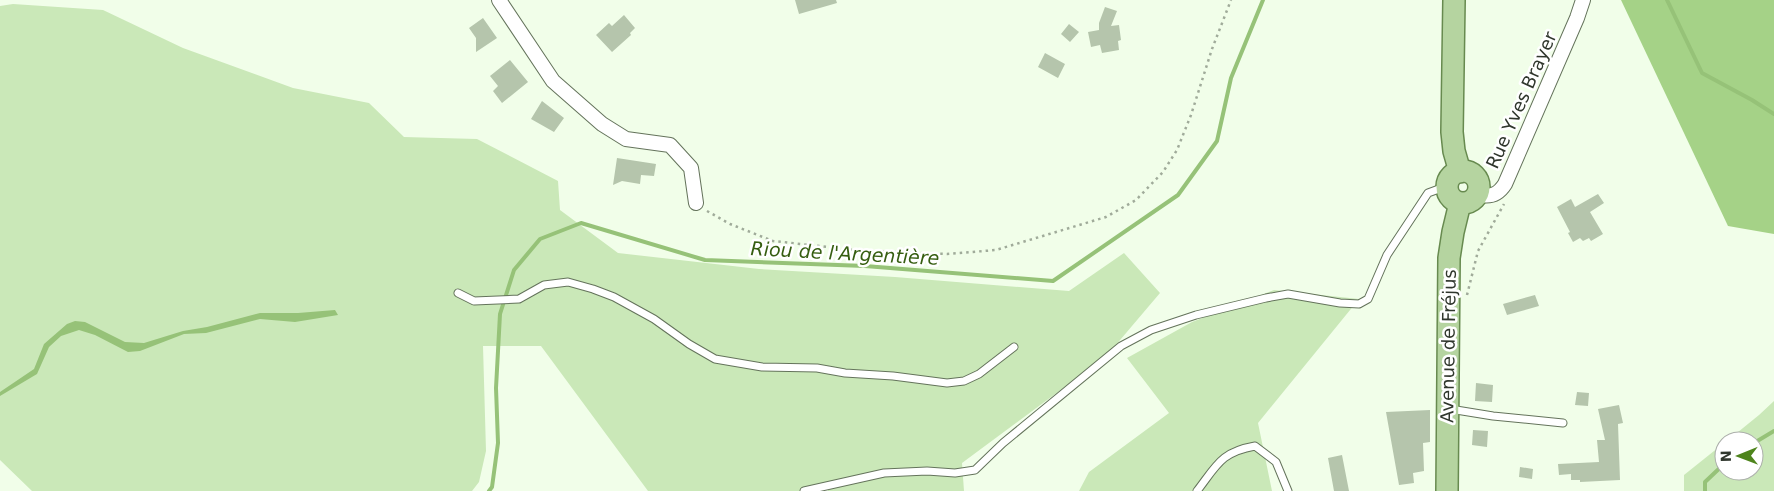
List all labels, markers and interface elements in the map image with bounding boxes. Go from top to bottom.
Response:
street label: Rue Yves Brayer [1481,28,1561,172]
water label: Riou de l'Argentière [750,237,940,269]
street label: Avenue de Fréjus [1436,269,1460,423]
north arrow [1714,431,1764,481]
text: N [1718,450,1734,462]

